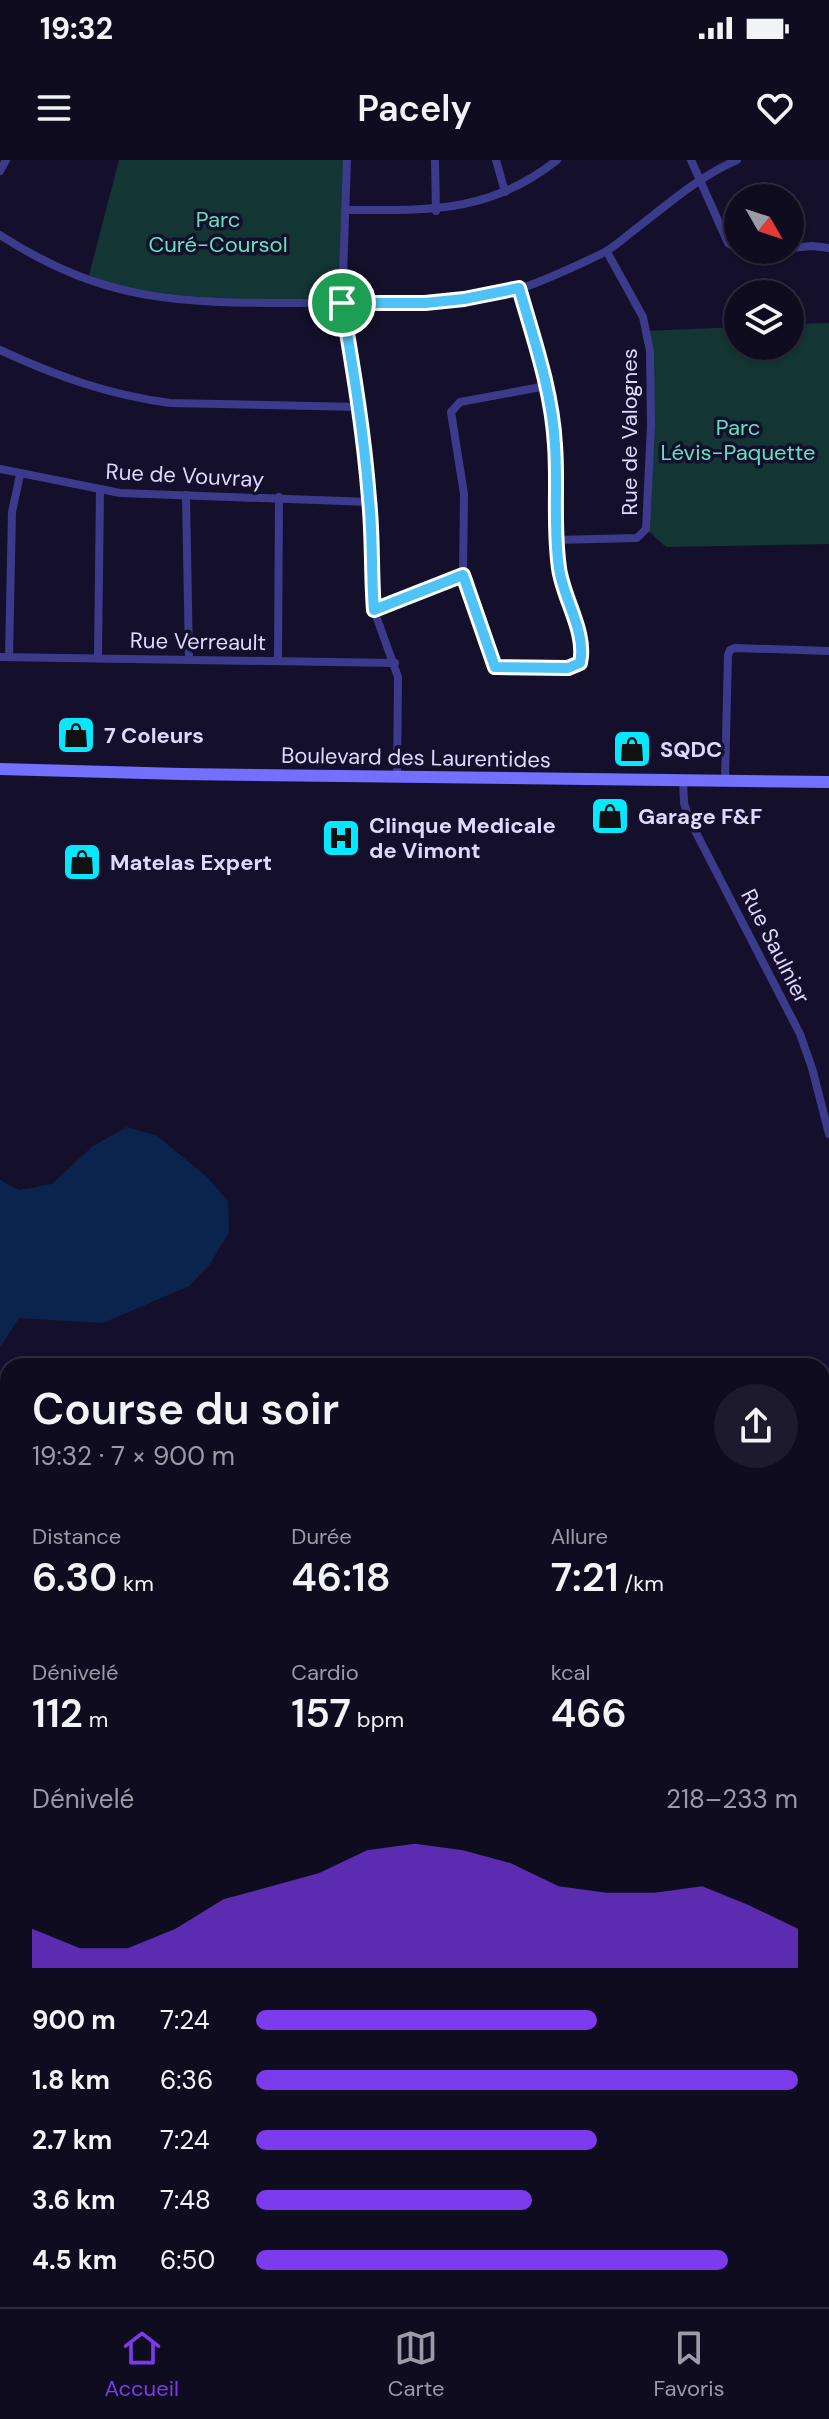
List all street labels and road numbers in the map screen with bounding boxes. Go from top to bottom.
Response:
street label: Rue de Valognes [615,348,644,516]
street label: Rue de Vouvray [105,457,265,494]
street label: Rue Verreault [130,626,266,657]
street label: Boulevard des Laurentides [281,741,551,774]
street label: Rue Saulnier [734,884,817,1008]

